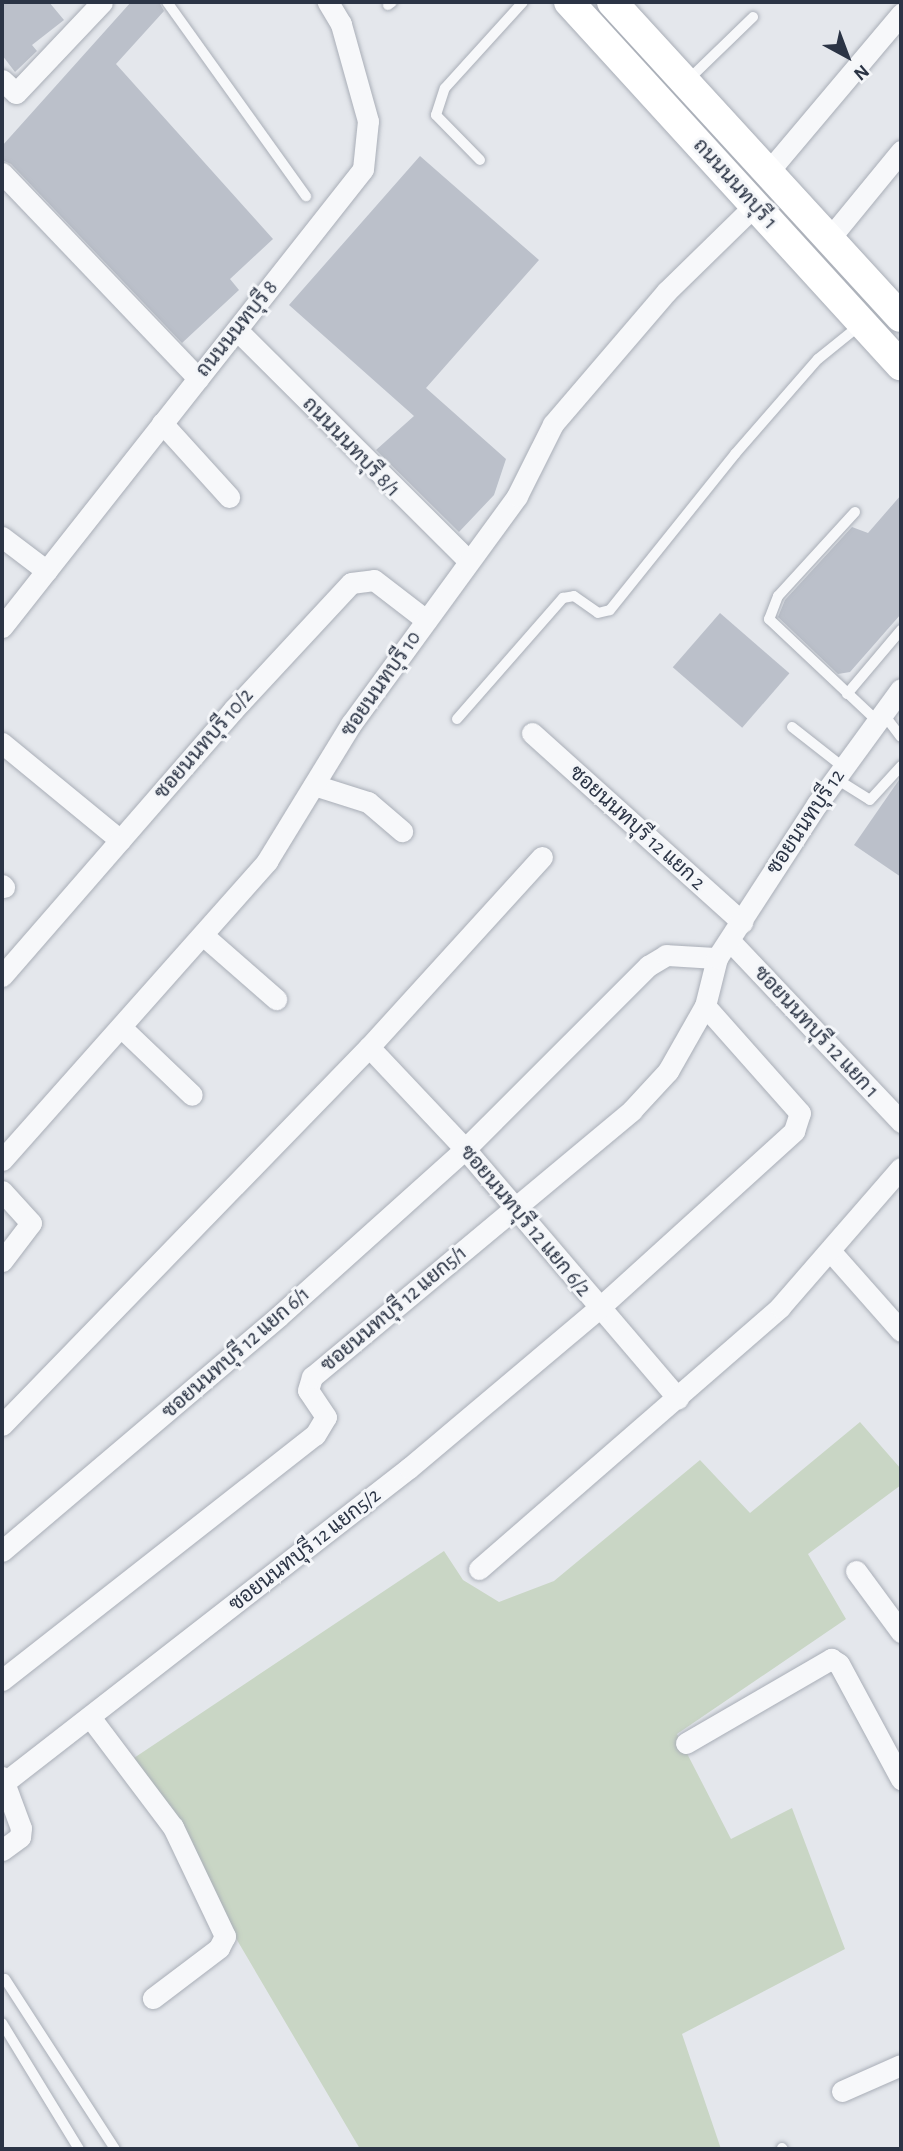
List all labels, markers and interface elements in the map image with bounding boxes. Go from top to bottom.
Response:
north arrow [812,21,882,91]
text: N [850,61,872,84]
street label: ถนนนนทบุรี 1 [688,133,782,235]
street label: ถนนนนทบุรี 8 [191,276,283,382]
street label: ถนนนนทบุรี 8/1 [297,392,405,502]
street label: ซอยนนทบุรี 10 [335,626,427,742]
street label: ซอยนนทบุรี 10/2 [149,683,259,805]
street label: ซอยนนทบุรี 12 แยก 2 [564,760,710,896]
street label: ซอยนนทบุรี 12 [762,764,850,880]
street label: ซอยนนทบุรี 12 แยก 1 [748,960,884,1104]
street label: ซอยนนทบุรี 12 แยก 6/2 [454,1140,596,1302]
street label: ซอยนนทบุรี 12 แยก5/1 [316,1240,472,1378]
street label: ซอยนนทบุรี 12 แยก 6/1 [157,1282,315,1424]
street label: ซอยนนทบุรี 12 แยก5/2 [224,1483,386,1617]

